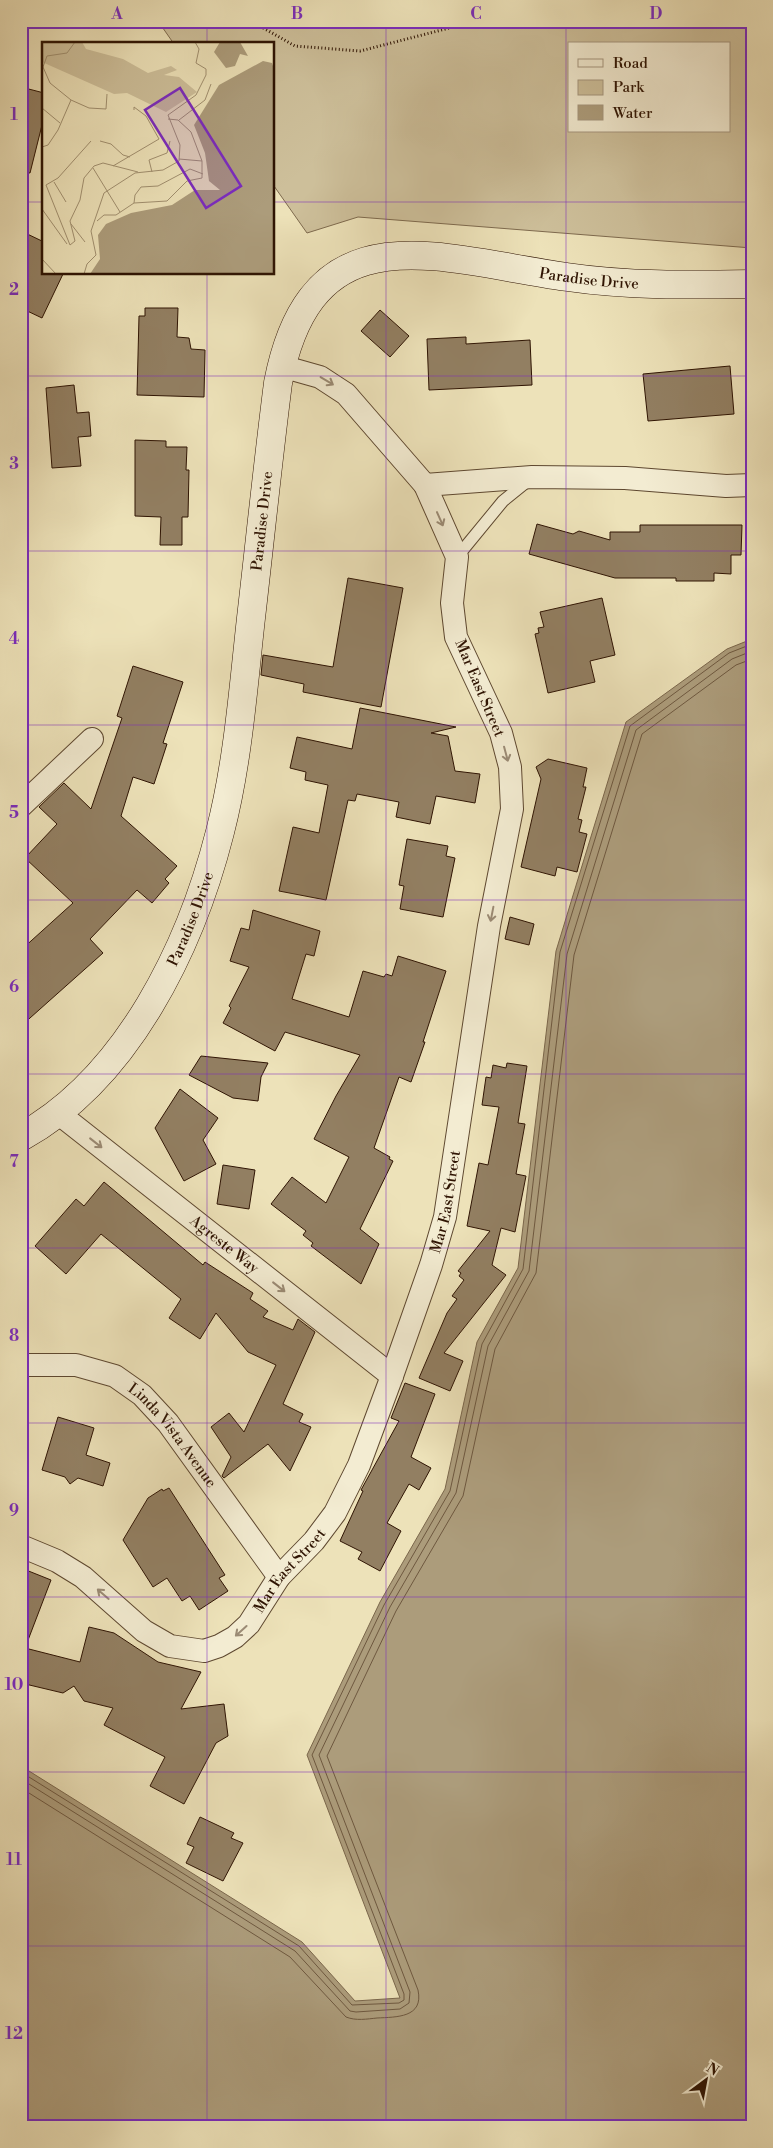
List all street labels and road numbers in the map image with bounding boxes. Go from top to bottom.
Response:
street label: Paradise Drive [538,264,639,294]
street label: Paradise Drive [247,470,277,572]
street label: Mar East Street [450,637,509,740]
street label: Paradise Drive [163,869,218,969]
street label: Mar East Street [426,1148,465,1255]
street label: Agreste Way [185,1211,263,1278]
street label: Linda Vista Avenue [124,1379,221,1492]
street label: Mar East Street [250,1524,331,1617]

